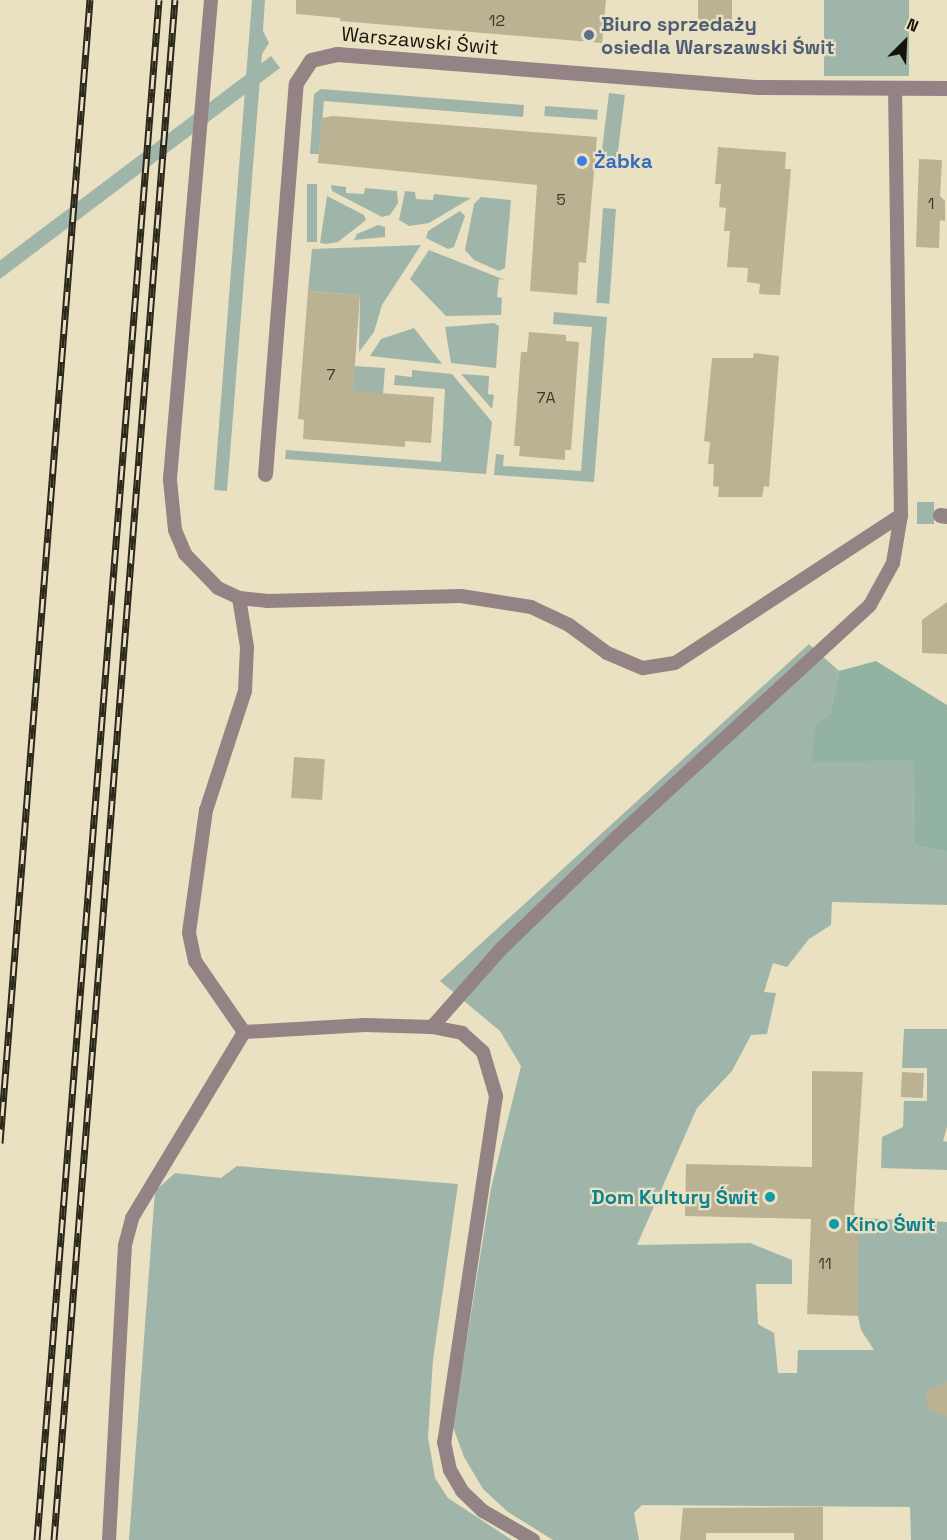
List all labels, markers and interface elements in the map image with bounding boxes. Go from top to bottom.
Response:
house number: 12 [489,11,505,31]
place label: Biuro sprzedaży osiedla Warszawski Świt [601,12,835,59]
north arrow [875,12,935,72]
text: N [903,13,922,37]
street label: Warszawski Świt [340,22,500,60]
marker: Biuro sprzedaży osiedla Warszawski Świt [582,28,596,42]
place label: Żabka [594,149,652,173]
marker: Żabka [575,154,589,168]
house number: 5 [556,190,566,210]
house number: 1 [928,194,934,214]
house number: 7 [326,365,336,385]
house number: 7A [536,388,556,408]
place label: Dom Kultury Świt [591,1185,758,1209]
marker: Dom Kultury Świt [763,1190,777,1204]
place label: Kino Świt [846,1212,936,1236]
marker: Kino Świt [827,1217,841,1231]
house number: 11 [818,1254,832,1274]

